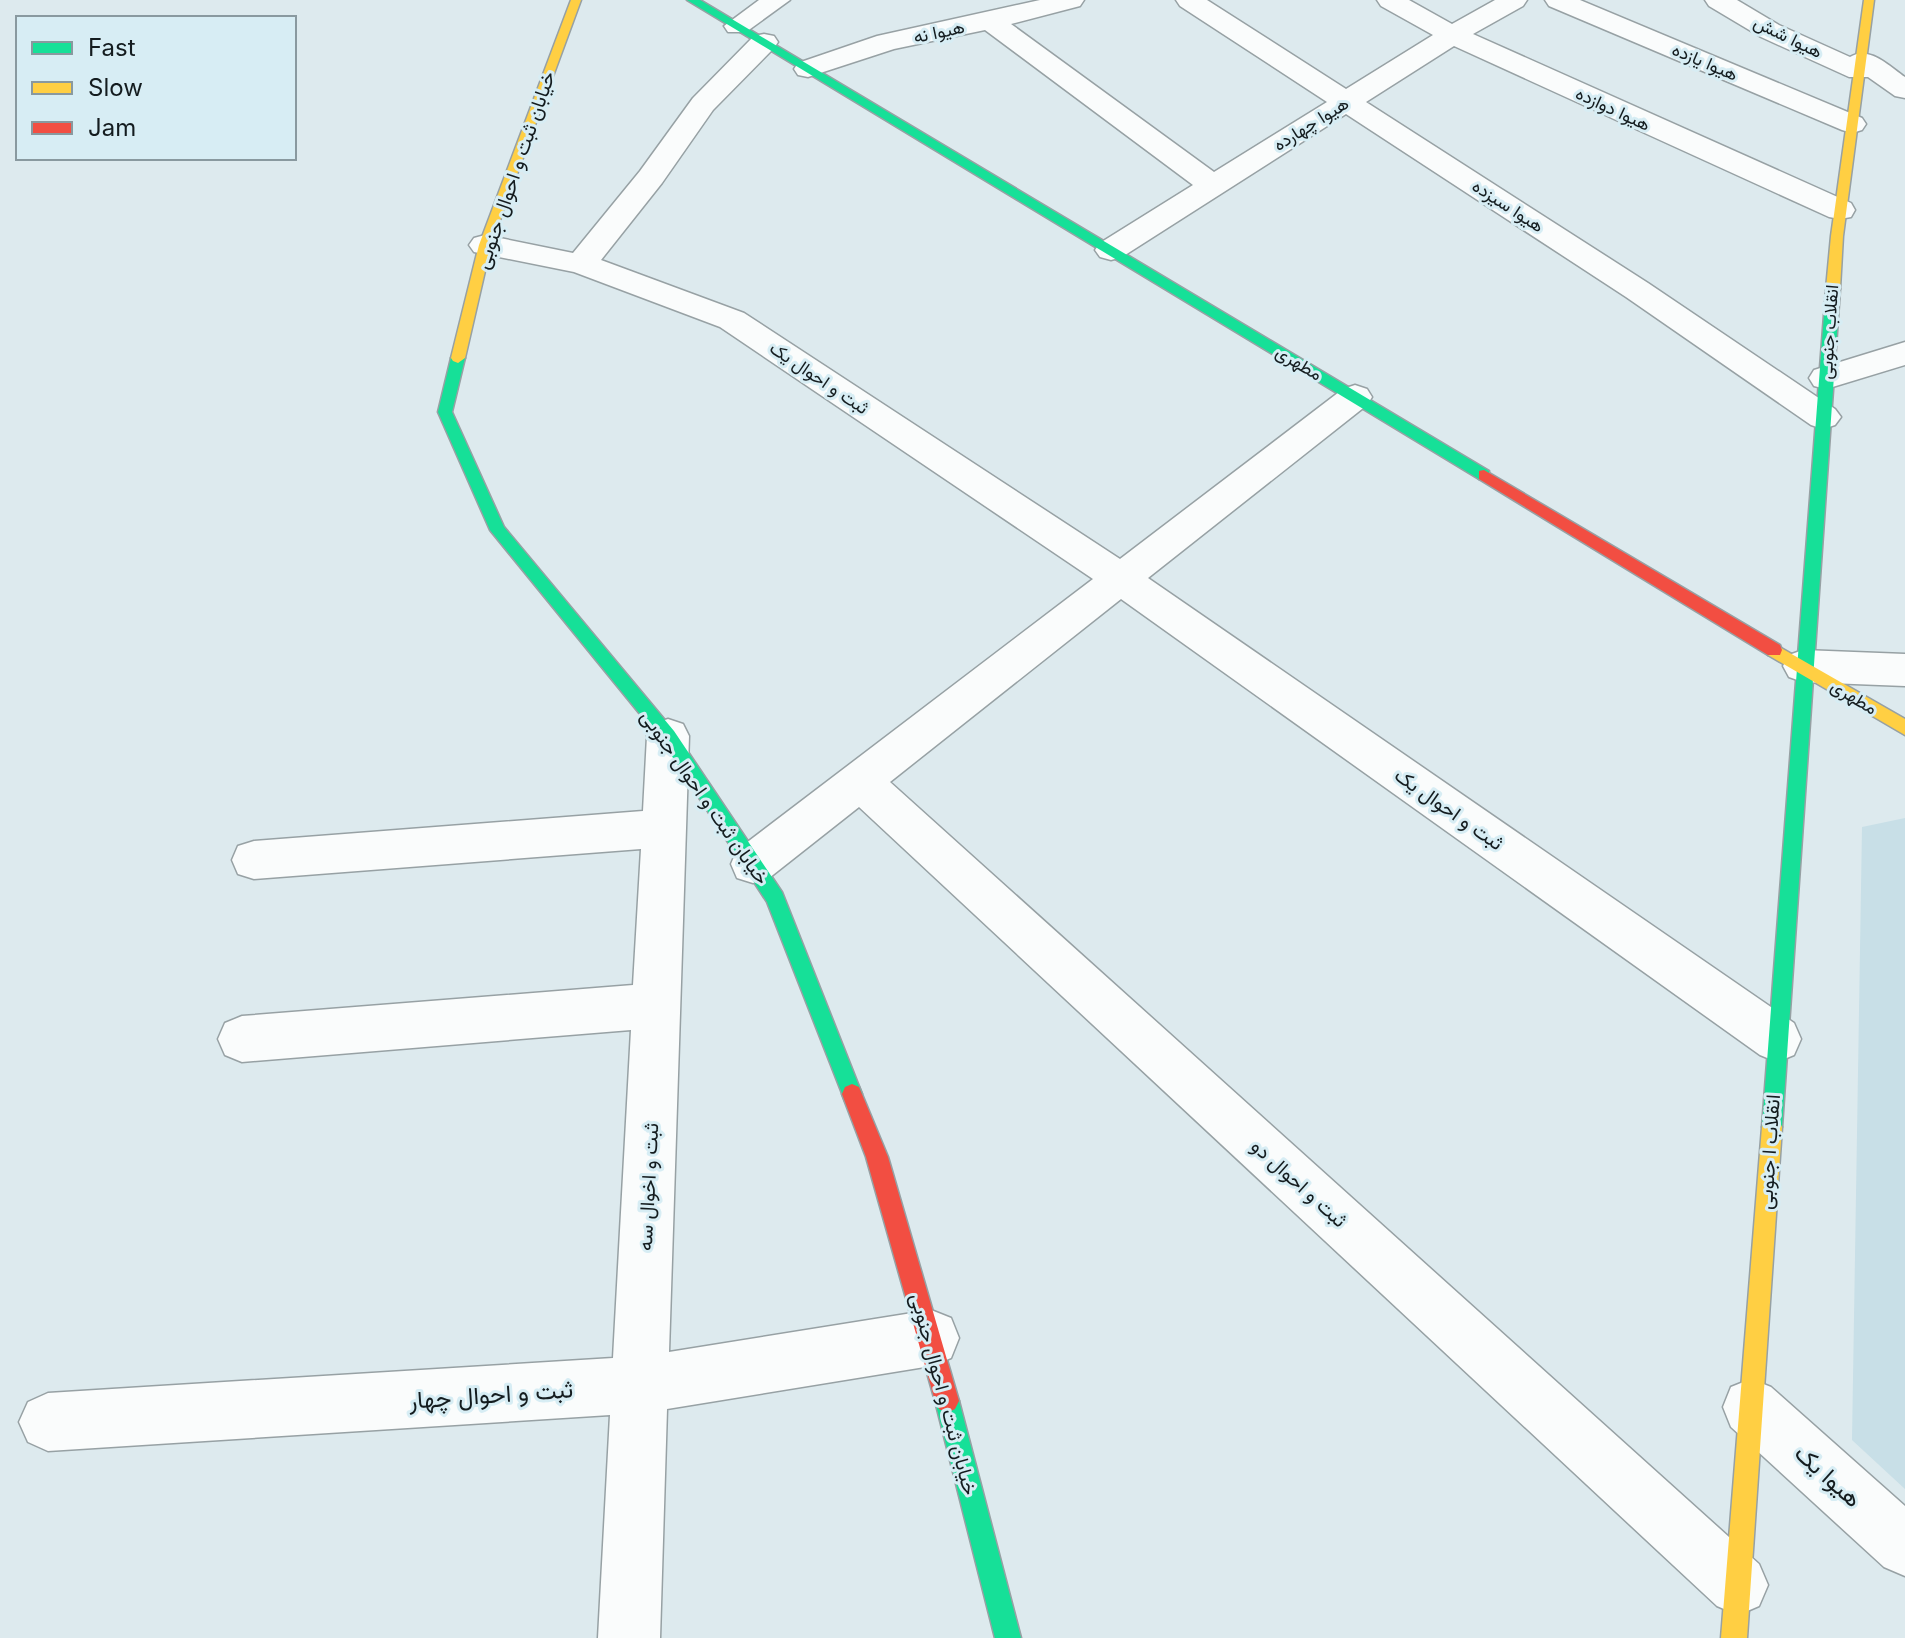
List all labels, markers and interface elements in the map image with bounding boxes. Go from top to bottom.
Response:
street label: هیوا شش [1750,11,1826,63]
legend [16,16,296,160]
street label: هیوا نه [911,16,967,48]
text: Fast [88,33,136,62]
street label: هیوا یازده [1669,38,1741,86]
street label: خیابان ثبت و احوال جنوبی [470,68,561,272]
text: Slow [88,73,143,102]
street label: هیوا دوازده [1572,82,1654,136]
street label: هیوا چهارده [1269,92,1353,157]
text: Jam [88,113,136,142]
street label: هیوا سیزده [1468,175,1548,237]
street label: انقلاب جنوبی [1815,284,1843,380]
street label: ثبت و احوال یک [766,337,872,419]
street label: مطهری [1272,341,1326,385]
street label: مطهری [1827,675,1881,719]
street label: خیابان ثبت و احوال جنوبی [635,705,774,890]
street label: ثبت و احوال یک [1390,763,1508,856]
street label: انقلاب ا جنوبی [1753,1094,1786,1211]
street label: ثبت و اخوال سه [633,1122,664,1252]
street label: ثبت و احوال دو [1246,1134,1352,1233]
street label: خیابان ثبت و احوال جنوبی [905,1291,982,1498]
street label: ثبت و احوال چهار [407,1374,574,1417]
street label: هیوا یک [1788,1438,1868,1514]

